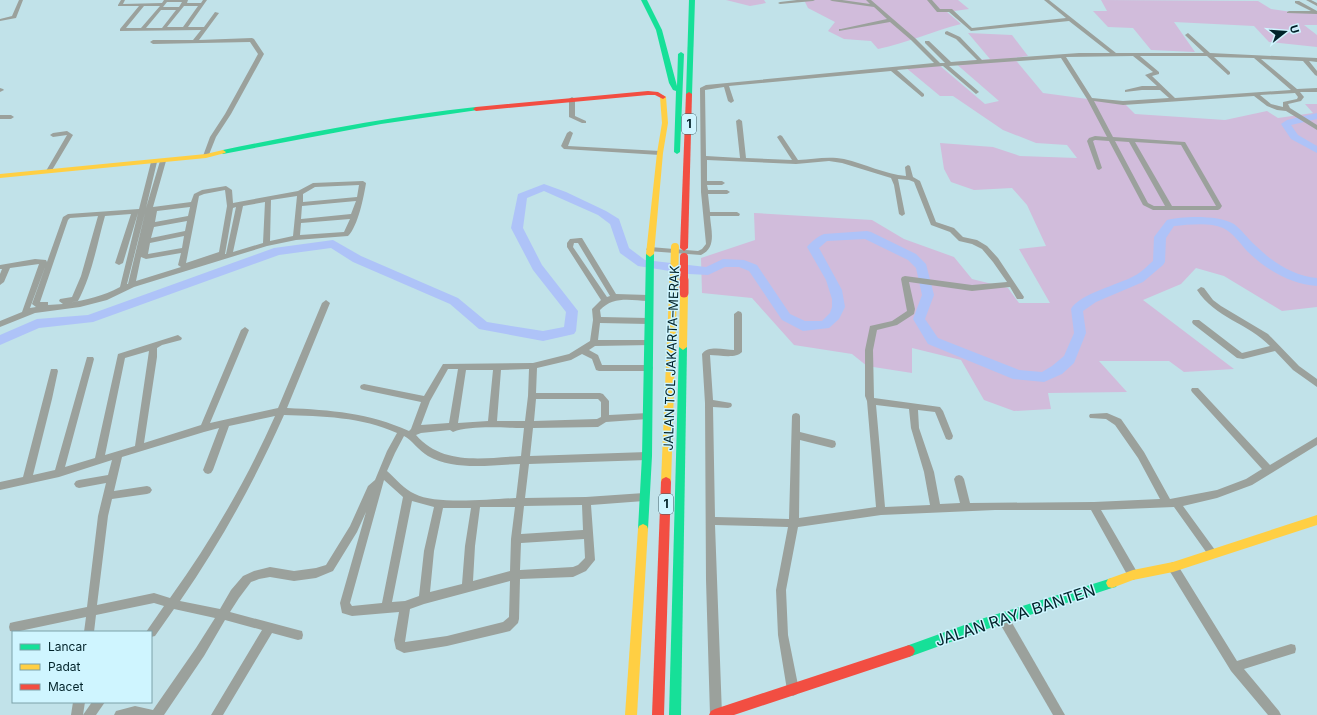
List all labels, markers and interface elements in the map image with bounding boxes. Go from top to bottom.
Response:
north arrow [1265,12,1305,52]
text: U [1287,23,1302,35]
road number: 1 [682,114,696,134]
street label: JALAN TOL JAKARTA–MERAK [660,265,682,451]
road number: 1 [659,494,673,514]
street label: JALAN RAYA BANTEN [932,580,1098,650]
legend [12,631,152,703]
text: Lancar [48,639,87,654]
text: Padat [48,659,80,674]
text: Macet [48,679,83,694]

